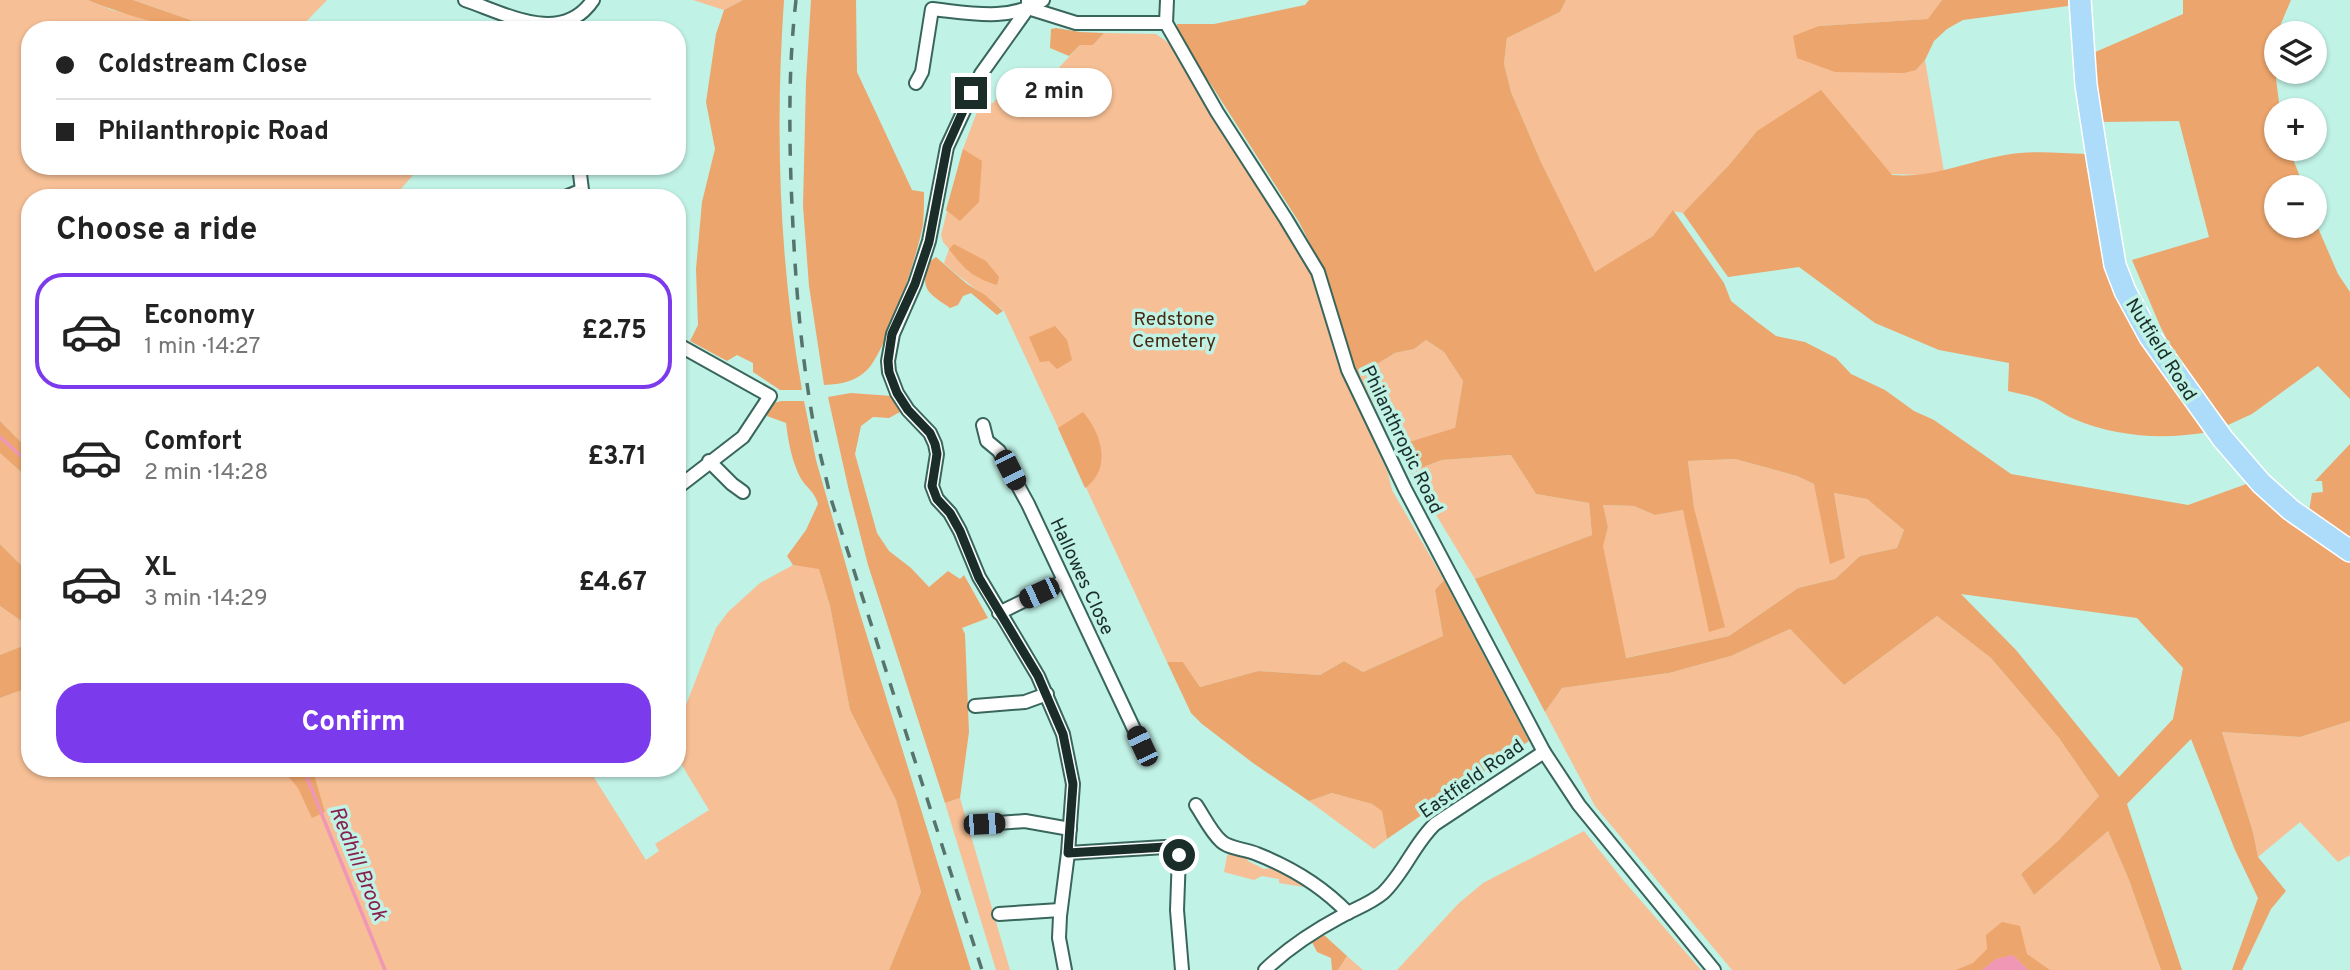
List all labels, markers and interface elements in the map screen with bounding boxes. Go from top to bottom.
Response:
map controls [2264,21,2327,238]
button: layers [2264,21,2327,84]
text: Coldstream Close [98,49,308,82]
callout: 2 min [996,68,1111,118]
route end [955,77,987,109]
text: 2 min [1024,78,1084,107]
button: + [2264,98,2327,161]
text: Philanthropic Road [98,116,329,149]
button: − [2264,175,2327,238]
text: Choose a ride [56,211,257,251]
street label: Nutfield Road [2119,294,2201,406]
icon: car [60,300,123,363]
text: Economy [144,300,255,333]
park label: Redstone Cemetery [1132,308,1216,354]
text: £2.75 [581,315,647,348]
text: 1 min · 14:27 [144,333,261,362]
street label: Philanthropic Road [1355,362,1447,518]
icon: car [60,426,123,489]
text: Comfort [144,426,242,459]
text: £3.71 [587,441,647,474]
car [992,447,1029,493]
text: 2 min · 14:28 [144,459,268,488]
street label: Hallowes Close [1044,514,1119,639]
icon: car [60,552,123,615]
text: XL [144,552,176,585]
text: £4.67 [578,567,647,600]
car [1016,575,1063,611]
text: 3 min · 14:29 [144,585,268,614]
button: Confirm [56,683,651,763]
car [1124,723,1161,769]
street label: Eastfield Road [1415,735,1529,825]
water label: Redhill Brook [322,802,393,925]
car [963,812,1006,836]
route start [1163,839,1195,871]

